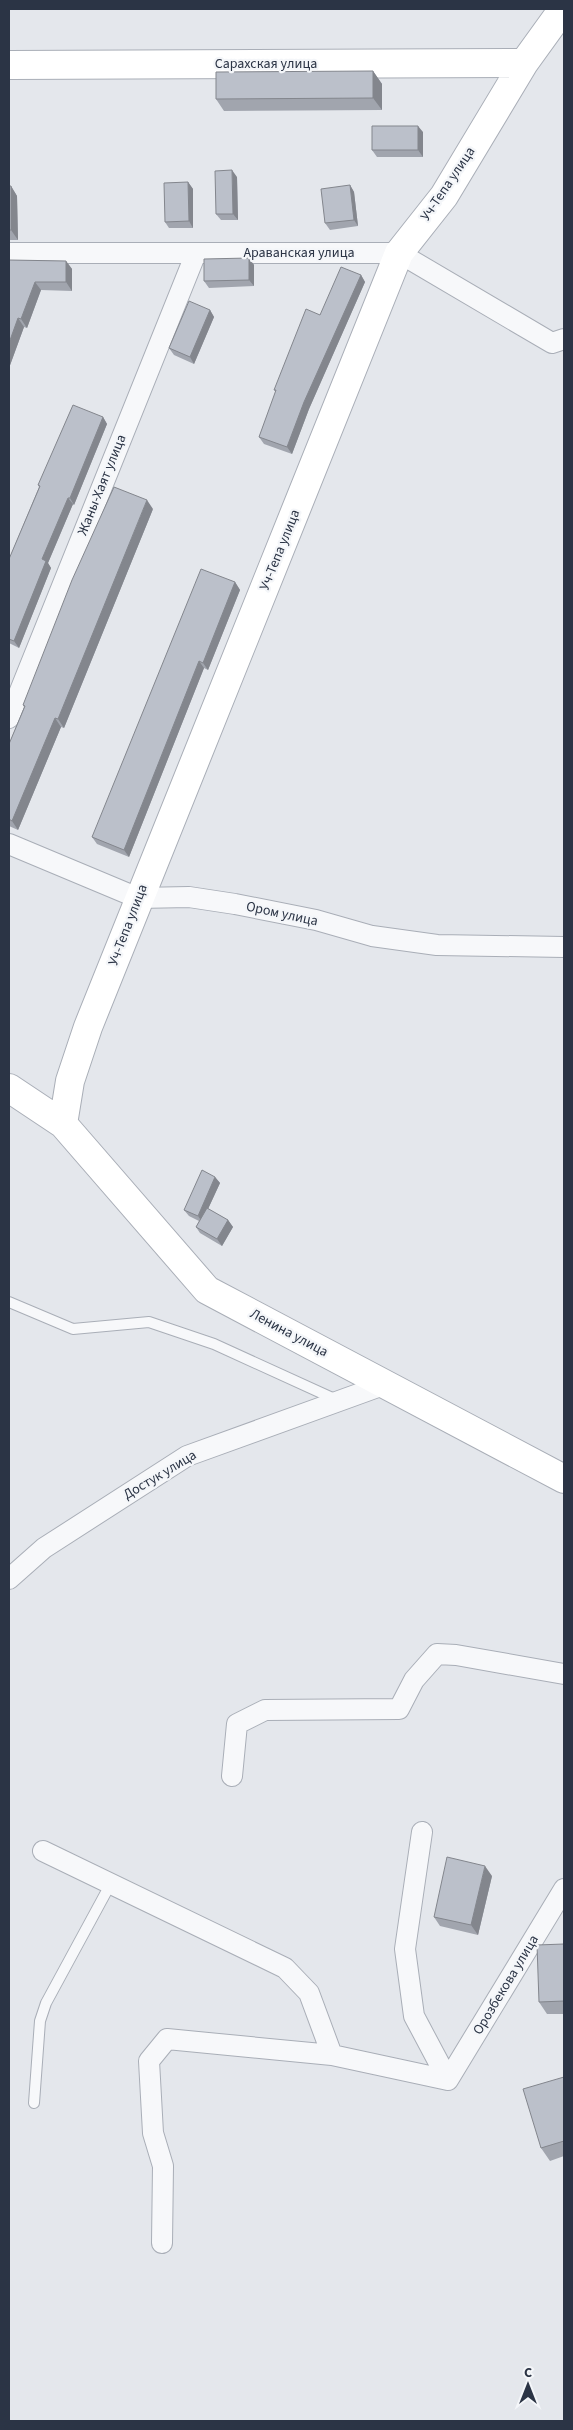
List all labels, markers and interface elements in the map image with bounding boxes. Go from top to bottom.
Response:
street label: Сарахская улица [215,54,317,74]
street label: Уч-Тепа улица [416,143,480,225]
street label: Араванская улица [243,243,355,263]
street label: Жаны-Хаят улица [73,432,131,538]
street label: Уч-Тепа улица [255,507,305,593]
street label: Уч-Тепа улица [103,881,153,969]
street label: Ором улица [244,897,320,931]
street label: Ленина улица [246,1304,332,1362]
street label: Достук улица [120,1445,200,1505]
street label: Орозбекова улица [468,1931,544,2039]
north arrow [503,2360,553,2410]
text: С [524,2363,532,2383]

